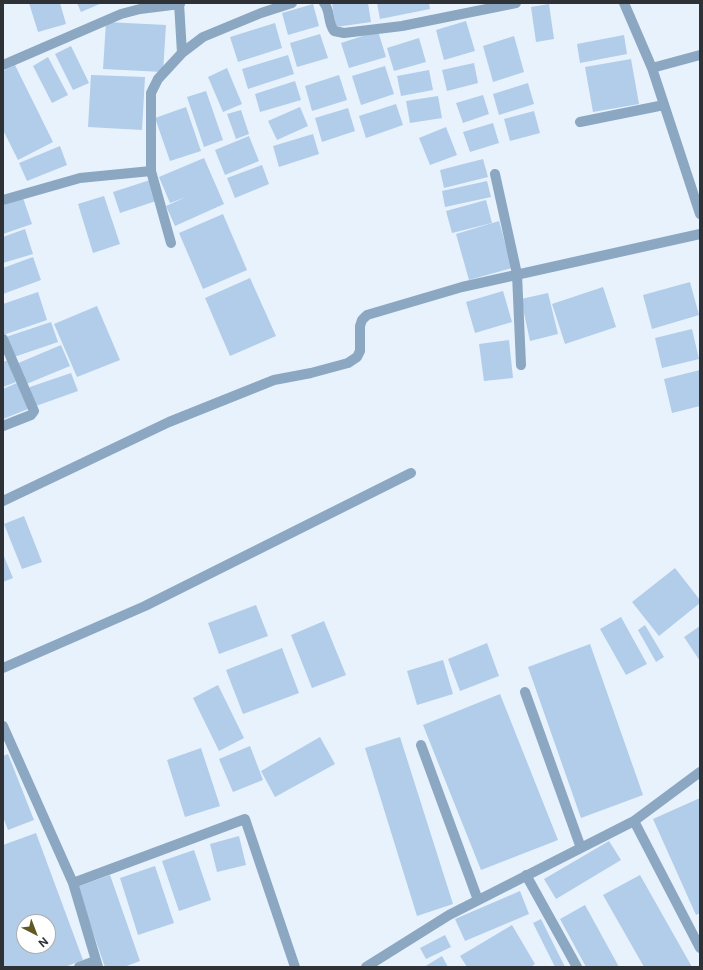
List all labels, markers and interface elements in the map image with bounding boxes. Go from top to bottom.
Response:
north arrow [16,914,56,954]
text: N [36,934,51,950]

